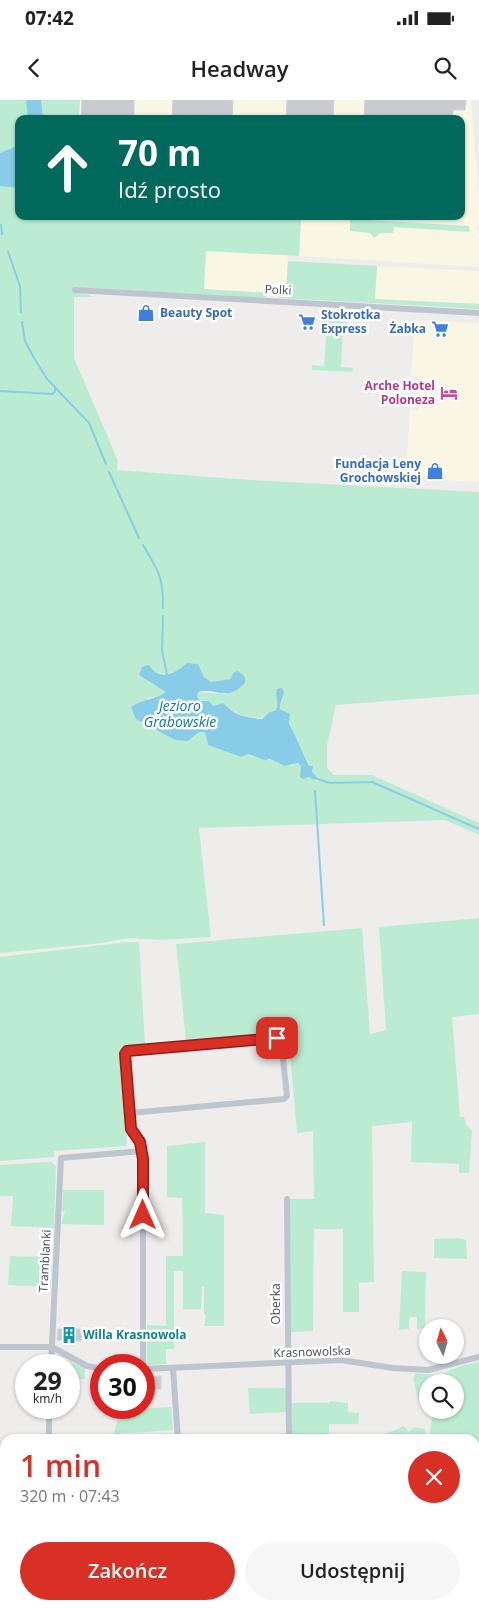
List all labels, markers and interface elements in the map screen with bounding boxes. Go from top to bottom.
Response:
text: 07:42 [25,5,74,31]
text: Headway [190,53,289,83]
icon: back [20,54,48,82]
icon: search [431,54,459,82]
text: 70 m [118,129,201,176]
icon: ahead [35,135,100,200]
text: Idź prosto [118,174,221,204]
street label: Polki [264,280,292,299]
shop icon: Beauty Spot [136,303,156,323]
place label: Beauty Spot [160,304,232,321]
place label: Stokrotka Express [321,306,380,337]
supermarket icon: Stokrotka Express [297,312,317,332]
supermarket icon: Żabka [430,319,450,339]
place label: Żabka [390,320,426,337]
place label: Arche Hotel Poloneza [364,377,435,408]
hotel icon: Arche Hotel Poloneza [439,383,459,403]
place label: Fundacja Leny Grochowskiej [335,455,421,486]
shop icon: Fundacja Leny Grochowskiej [425,461,445,481]
water label: Jezioro Grabowskie [144,696,216,731]
pin [256,1017,298,1059]
icon: arrive [263,1024,291,1052]
position arrow [116,1188,168,1240]
street label: Tramblanki [34,1229,55,1293]
street label: Oberka [267,1283,284,1325]
north arrow [419,1319,464,1364]
map controls [419,1319,464,1419]
building icon: Willa Krasnowola [59,1325,79,1345]
place label: Willa Krasnowola [83,1326,187,1343]
street label: Krasnowolska [273,1342,351,1361]
speed limit sign: 30 [90,1354,155,1419]
text: 29 [33,1363,62,1397]
button: search [419,1374,464,1419]
text: km/h [33,1390,62,1407]
text: 1 min [20,1445,101,1486]
button: close [408,1451,460,1503]
text: 320 m · 07:43 [20,1485,120,1507]
button: Zakończ [20,1542,235,1600]
button: Udostępnij [245,1542,460,1600]

